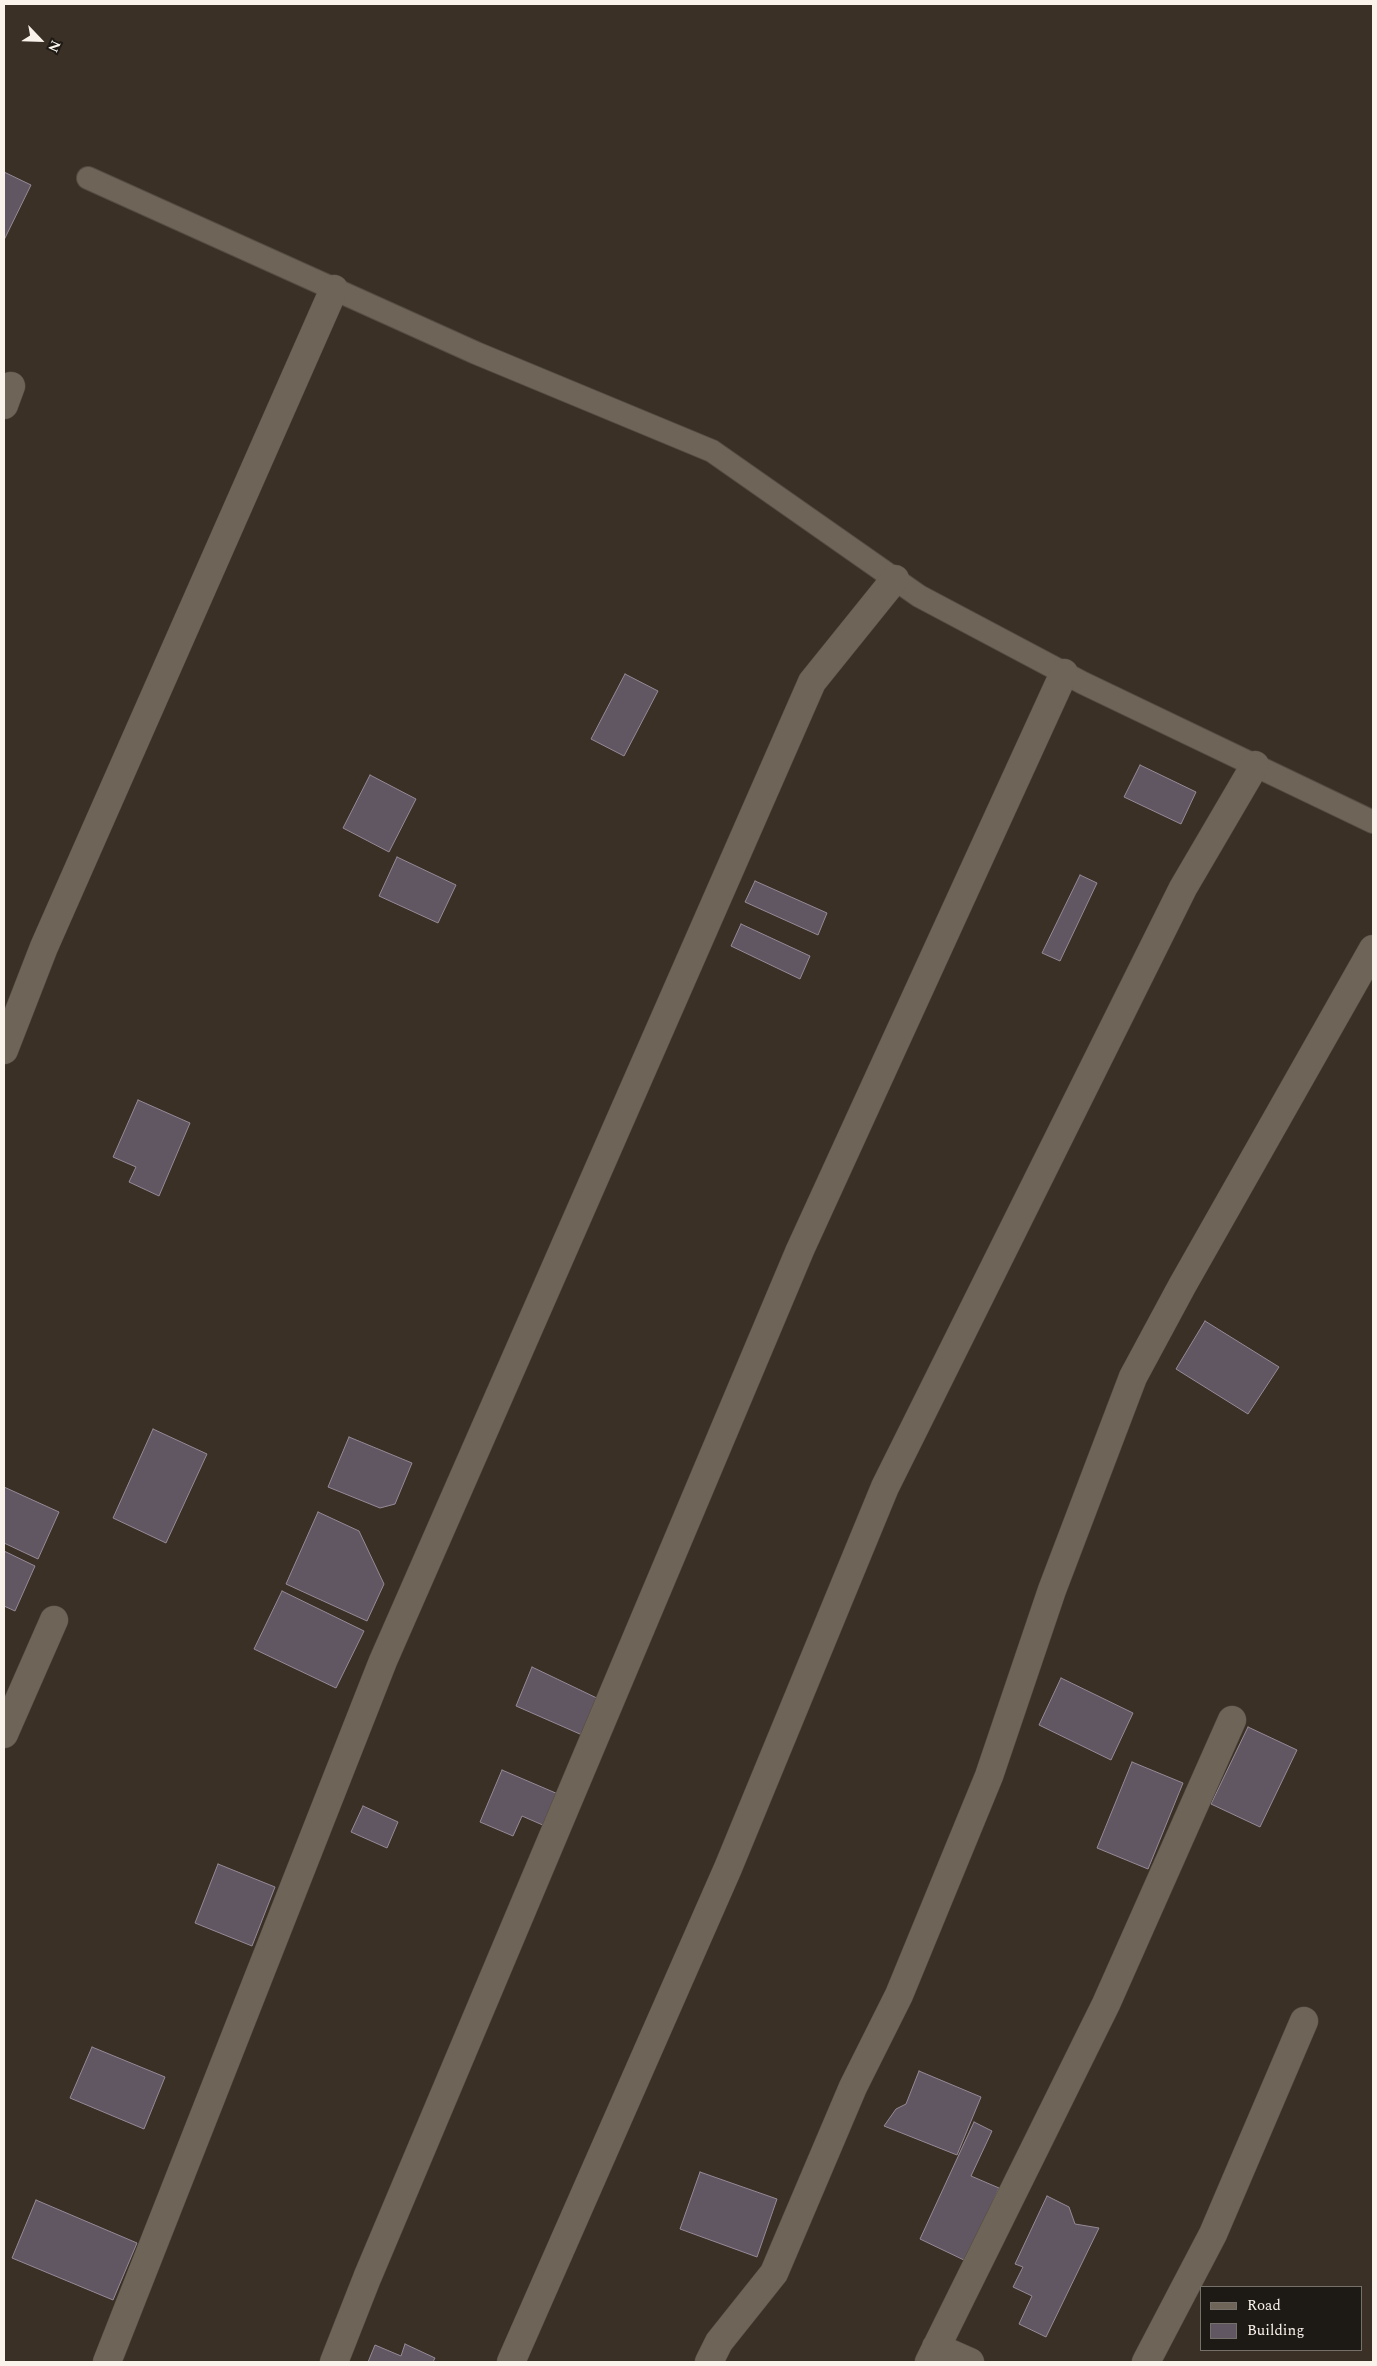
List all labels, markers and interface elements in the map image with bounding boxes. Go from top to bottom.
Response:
north arrow [15,15,65,65]
text: N [42,37,66,56]
legend [1200,2286,1362,2351]
text: Road [1247,2294,1281,2317]
text: Building [1247,2319,1304,2342]

